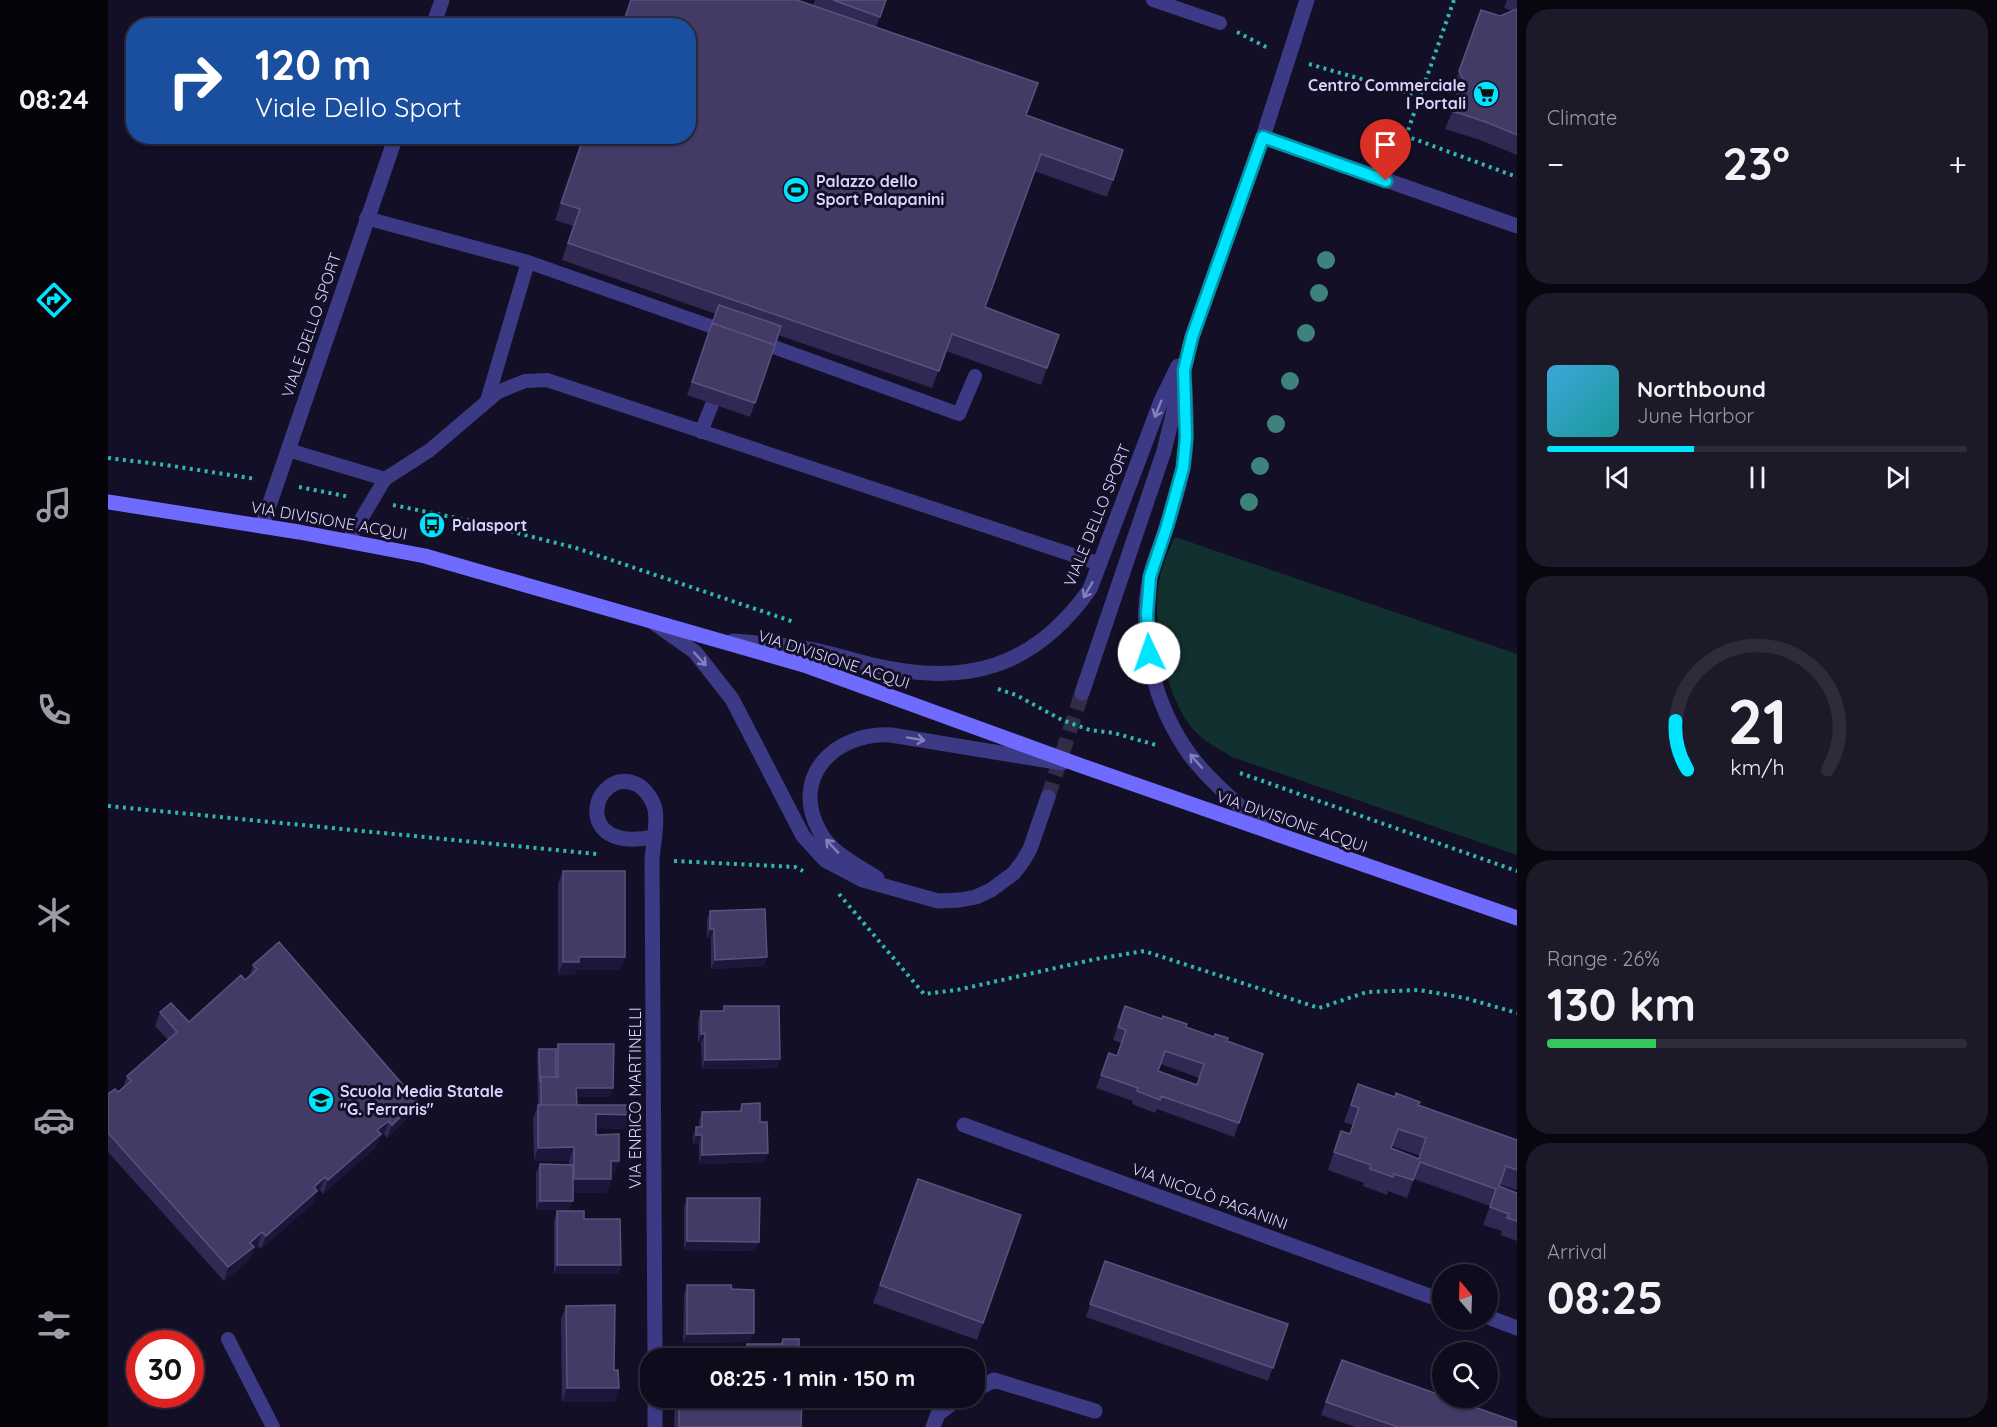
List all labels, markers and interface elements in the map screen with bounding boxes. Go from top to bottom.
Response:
text: 120 m [255,38,372,91]
icon: right [156,42,234,120]
place label: Centro Commerciale I Portali [1308,75,1466,113]
supermarket icon: Centro Commerciale I Portali [1471,79,1501,109]
text: 08:24 [19,82,89,116]
text: Viale Dello Sport [255,90,462,124]
text: Climate [1547,105,1617,130]
pin [1360,119,1411,181]
icon: arrive [1369,128,1402,161]
text: 23° [1723,135,1790,191]
text: − [1547,143,1564,184]
text: + [1948,143,1967,184]
place label: Palazzo dello Sport Palapanini [816,171,944,209]
sports icon: Palazzo dello Sport Palapanini [781,175,811,205]
street label: VIALE DELLO SPORT [277,250,345,400]
icon: directions [33,279,75,321]
text: Northbound [1637,375,1766,403]
one-way arrow [1152,399,1163,417]
text: June Harbor [1637,403,1754,428]
street label: VIALE DELLO SPORT [1059,440,1135,589]
icon: previous [1601,461,1634,494]
icon: pause [1741,461,1774,494]
icon: next [1881,461,1914,494]
icon: music [33,484,75,526]
street label: VIA DIVISIONE ACQUI [249,496,409,544]
bus stop icon: Palasport [417,510,447,540]
place label: Palasport [452,515,527,535]
one-way arrow [1082,581,1094,598]
position arrow [1117,621,1181,685]
street label: VIA DIVISIONE ACQUI [756,625,912,693]
one-way arrow [693,651,707,666]
text: 21 [1727,683,1787,761]
icon: phone [33,689,75,731]
one-way arrow [905,734,925,745]
one-way arrow [1189,754,1203,769]
text: km/h [1730,755,1784,781]
street label: VIA DIVISIONE ACQUI [1214,786,1370,856]
one-way arrow [825,839,839,854]
icon: climate [33,894,75,936]
text: Range · 26% [1547,946,1660,971]
text: 130 km [1547,976,1696,1032]
street label: VIA ENRICO MARTINELLI [625,1007,645,1189]
place label: Scuola Media Statale "G. Ferraris" [340,1081,503,1119]
school or university icon: Scuola Media Statale "G. Ferraris" [306,1085,336,1115]
icon: car [33,1099,75,1141]
street label: VIA NICOLÒ PAGANINI [1129,1158,1291,1234]
text: Arrival [1547,1239,1607,1264]
north arrow [1432,1264,1498,1330]
map controls [1432,1264,1498,1408]
text: 08:25 [1547,1269,1663,1325]
icon: filters [33,1304,75,1346]
speed limit sign: 30 [126,1330,204,1408]
button: search [1432,1342,1498,1408]
text: 08:25 · 1 min · 150 m [710,1364,915,1392]

